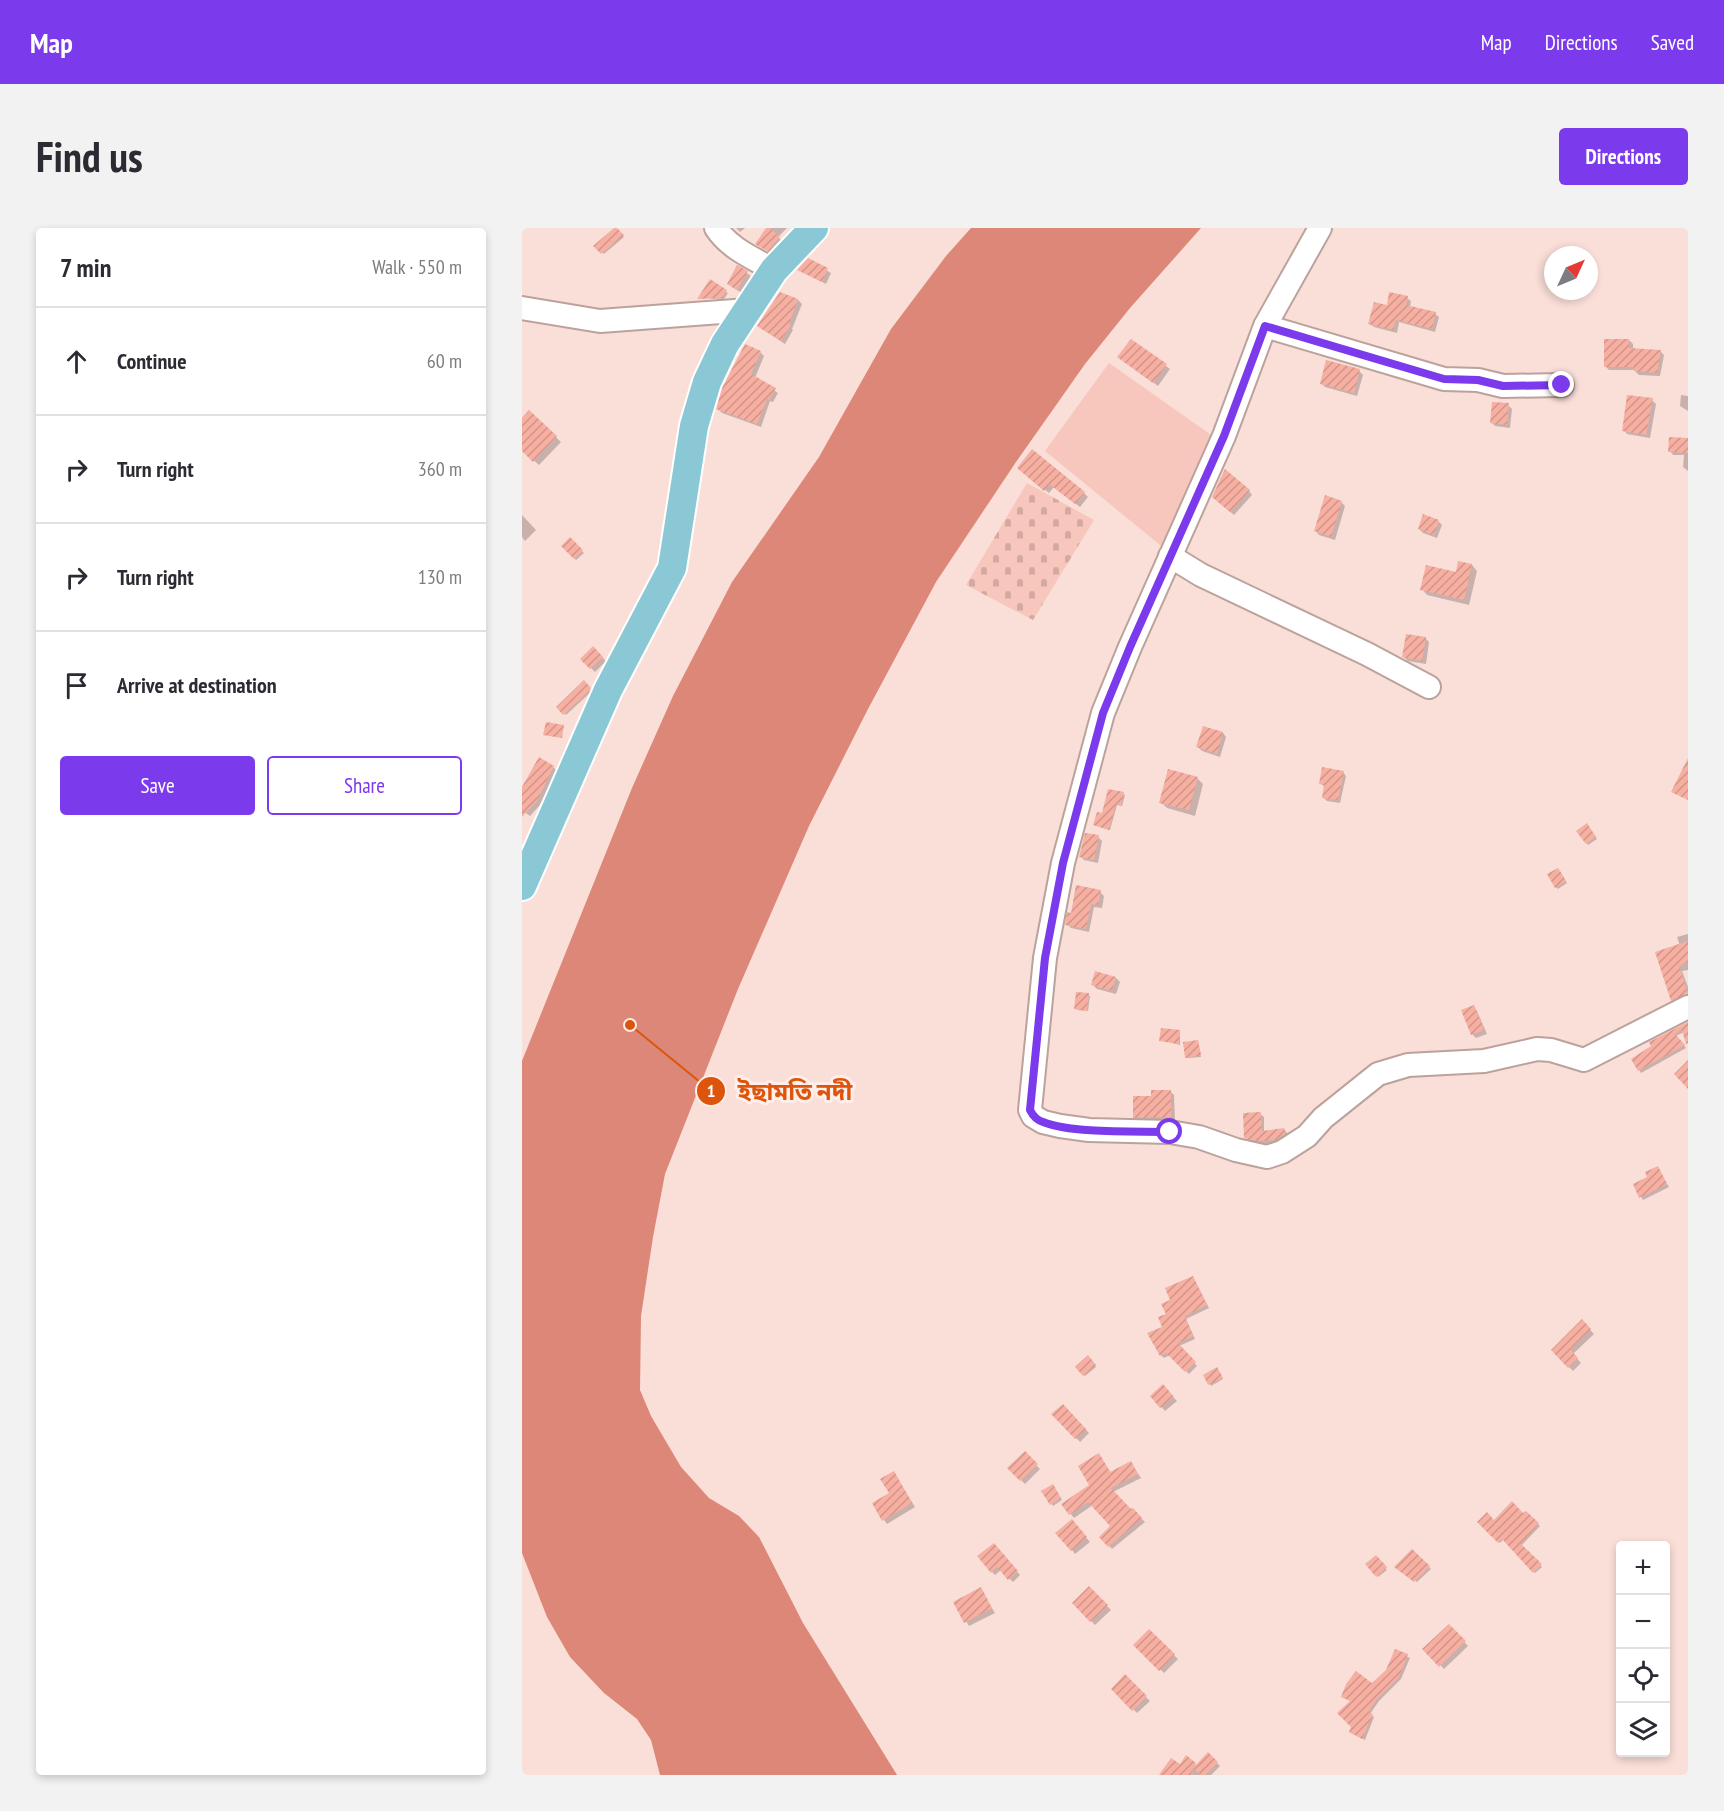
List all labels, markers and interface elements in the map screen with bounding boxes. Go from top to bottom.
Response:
text: Map [30,24,73,61]
text: Map [1481,29,1512,56]
text: Directions [1545,29,1618,56]
text: Saved [1651,29,1694,56]
button: Directions [1559,128,1688,185]
text: Find us [36,129,143,184]
north arrow [1544,246,1598,300]
text: 7 min [60,251,111,284]
text: Walk · 550 m [372,254,462,280]
icon: ahead [60,345,93,378]
text: Continue [117,347,187,375]
text: 60 m [427,348,462,374]
route end [1548,371,1574,397]
icon: right [60,453,93,486]
text: Turn right [117,455,194,483]
text: 360 m [418,456,462,482]
icon: right [60,561,93,594]
text: Turn right [117,563,194,591]
text: 130 m [418,564,462,590]
icon: arrive [60,669,93,702]
text: Arrive at destination [117,671,277,699]
button: Save [60,756,255,815]
button: Share [267,756,462,815]
callout: ইছামতি নদী [696,1070,865,1112]
text: ইছামতি নদী [737,1076,853,1107]
text: 1 [707,1079,715,1102]
route start [1156,1118,1182,1144]
map controls [1616,1541,1670,1757]
button: + [1616,1541,1670,1595]
button: − [1616,1595,1670,1649]
button: locate [1616,1649,1670,1703]
button: layers [1616,1703,1670,1757]

